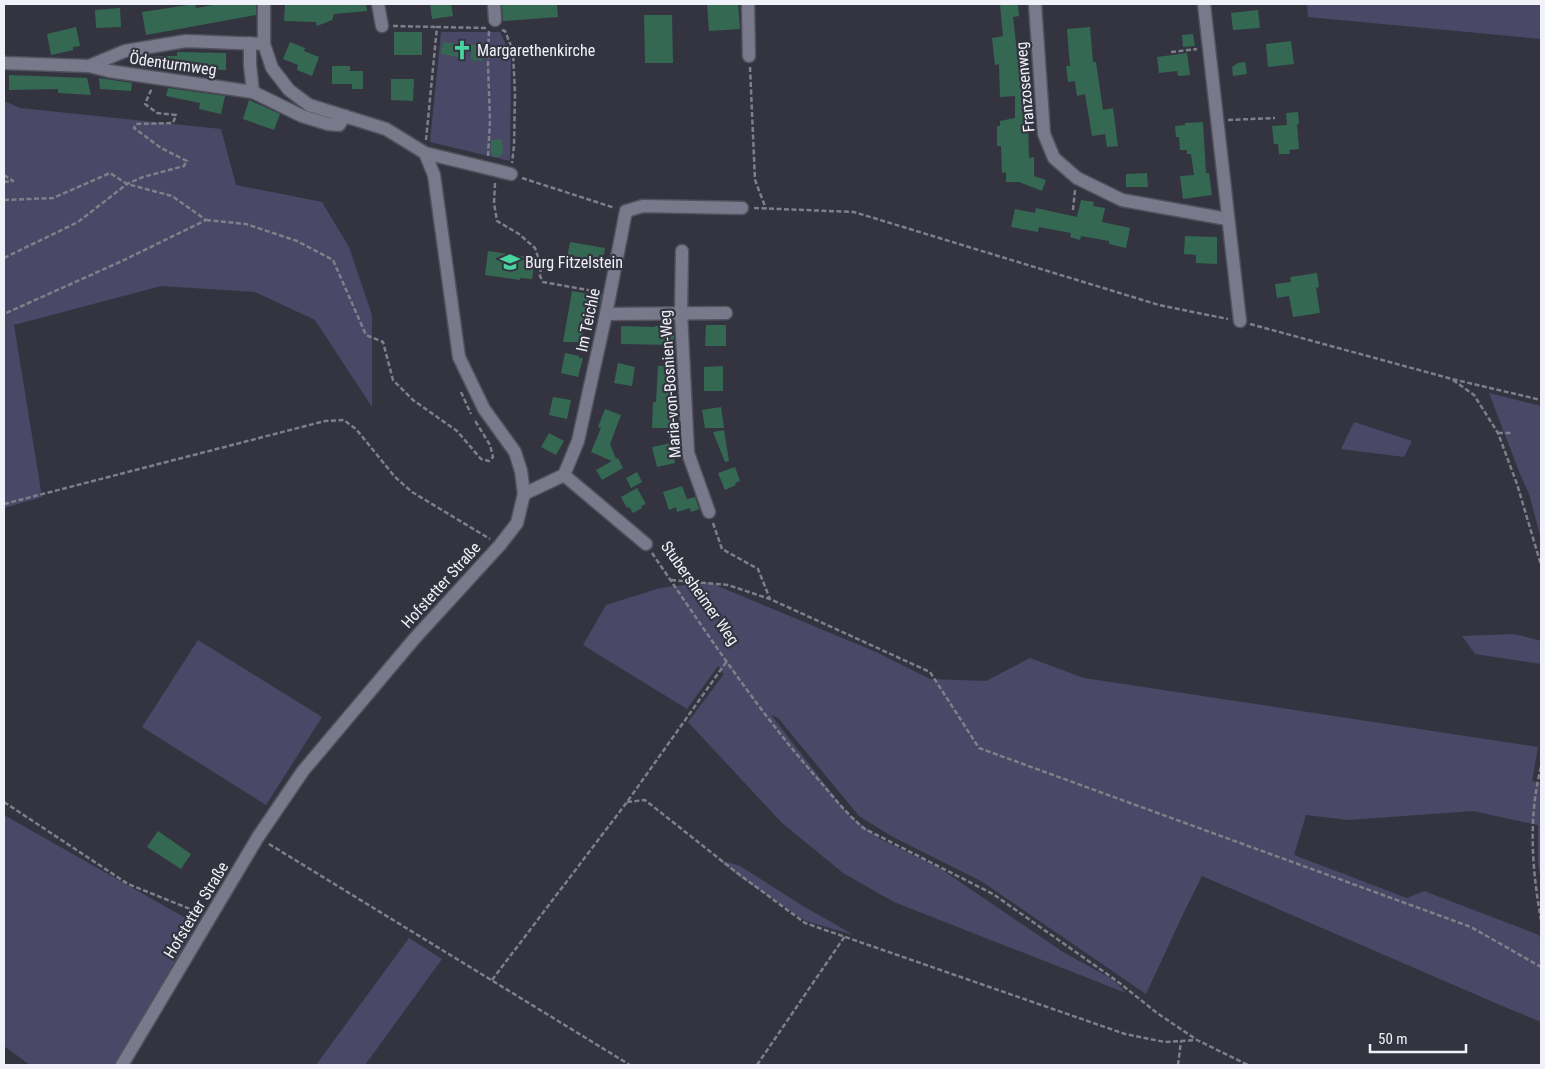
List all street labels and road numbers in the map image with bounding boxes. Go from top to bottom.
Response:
street label: Franzosenweg [1012,41,1038,133]
street label: Ödenturmweg [128,48,218,80]
street label: Im Teichle [572,287,604,353]
street label: Maria-von-Bosnien-Weg [655,309,685,459]
street label: Stubersheimer Weg [657,537,743,649]
street label: Hofstetter Straße [397,538,485,632]
street label: Hofstetter Straße [160,858,232,962]

